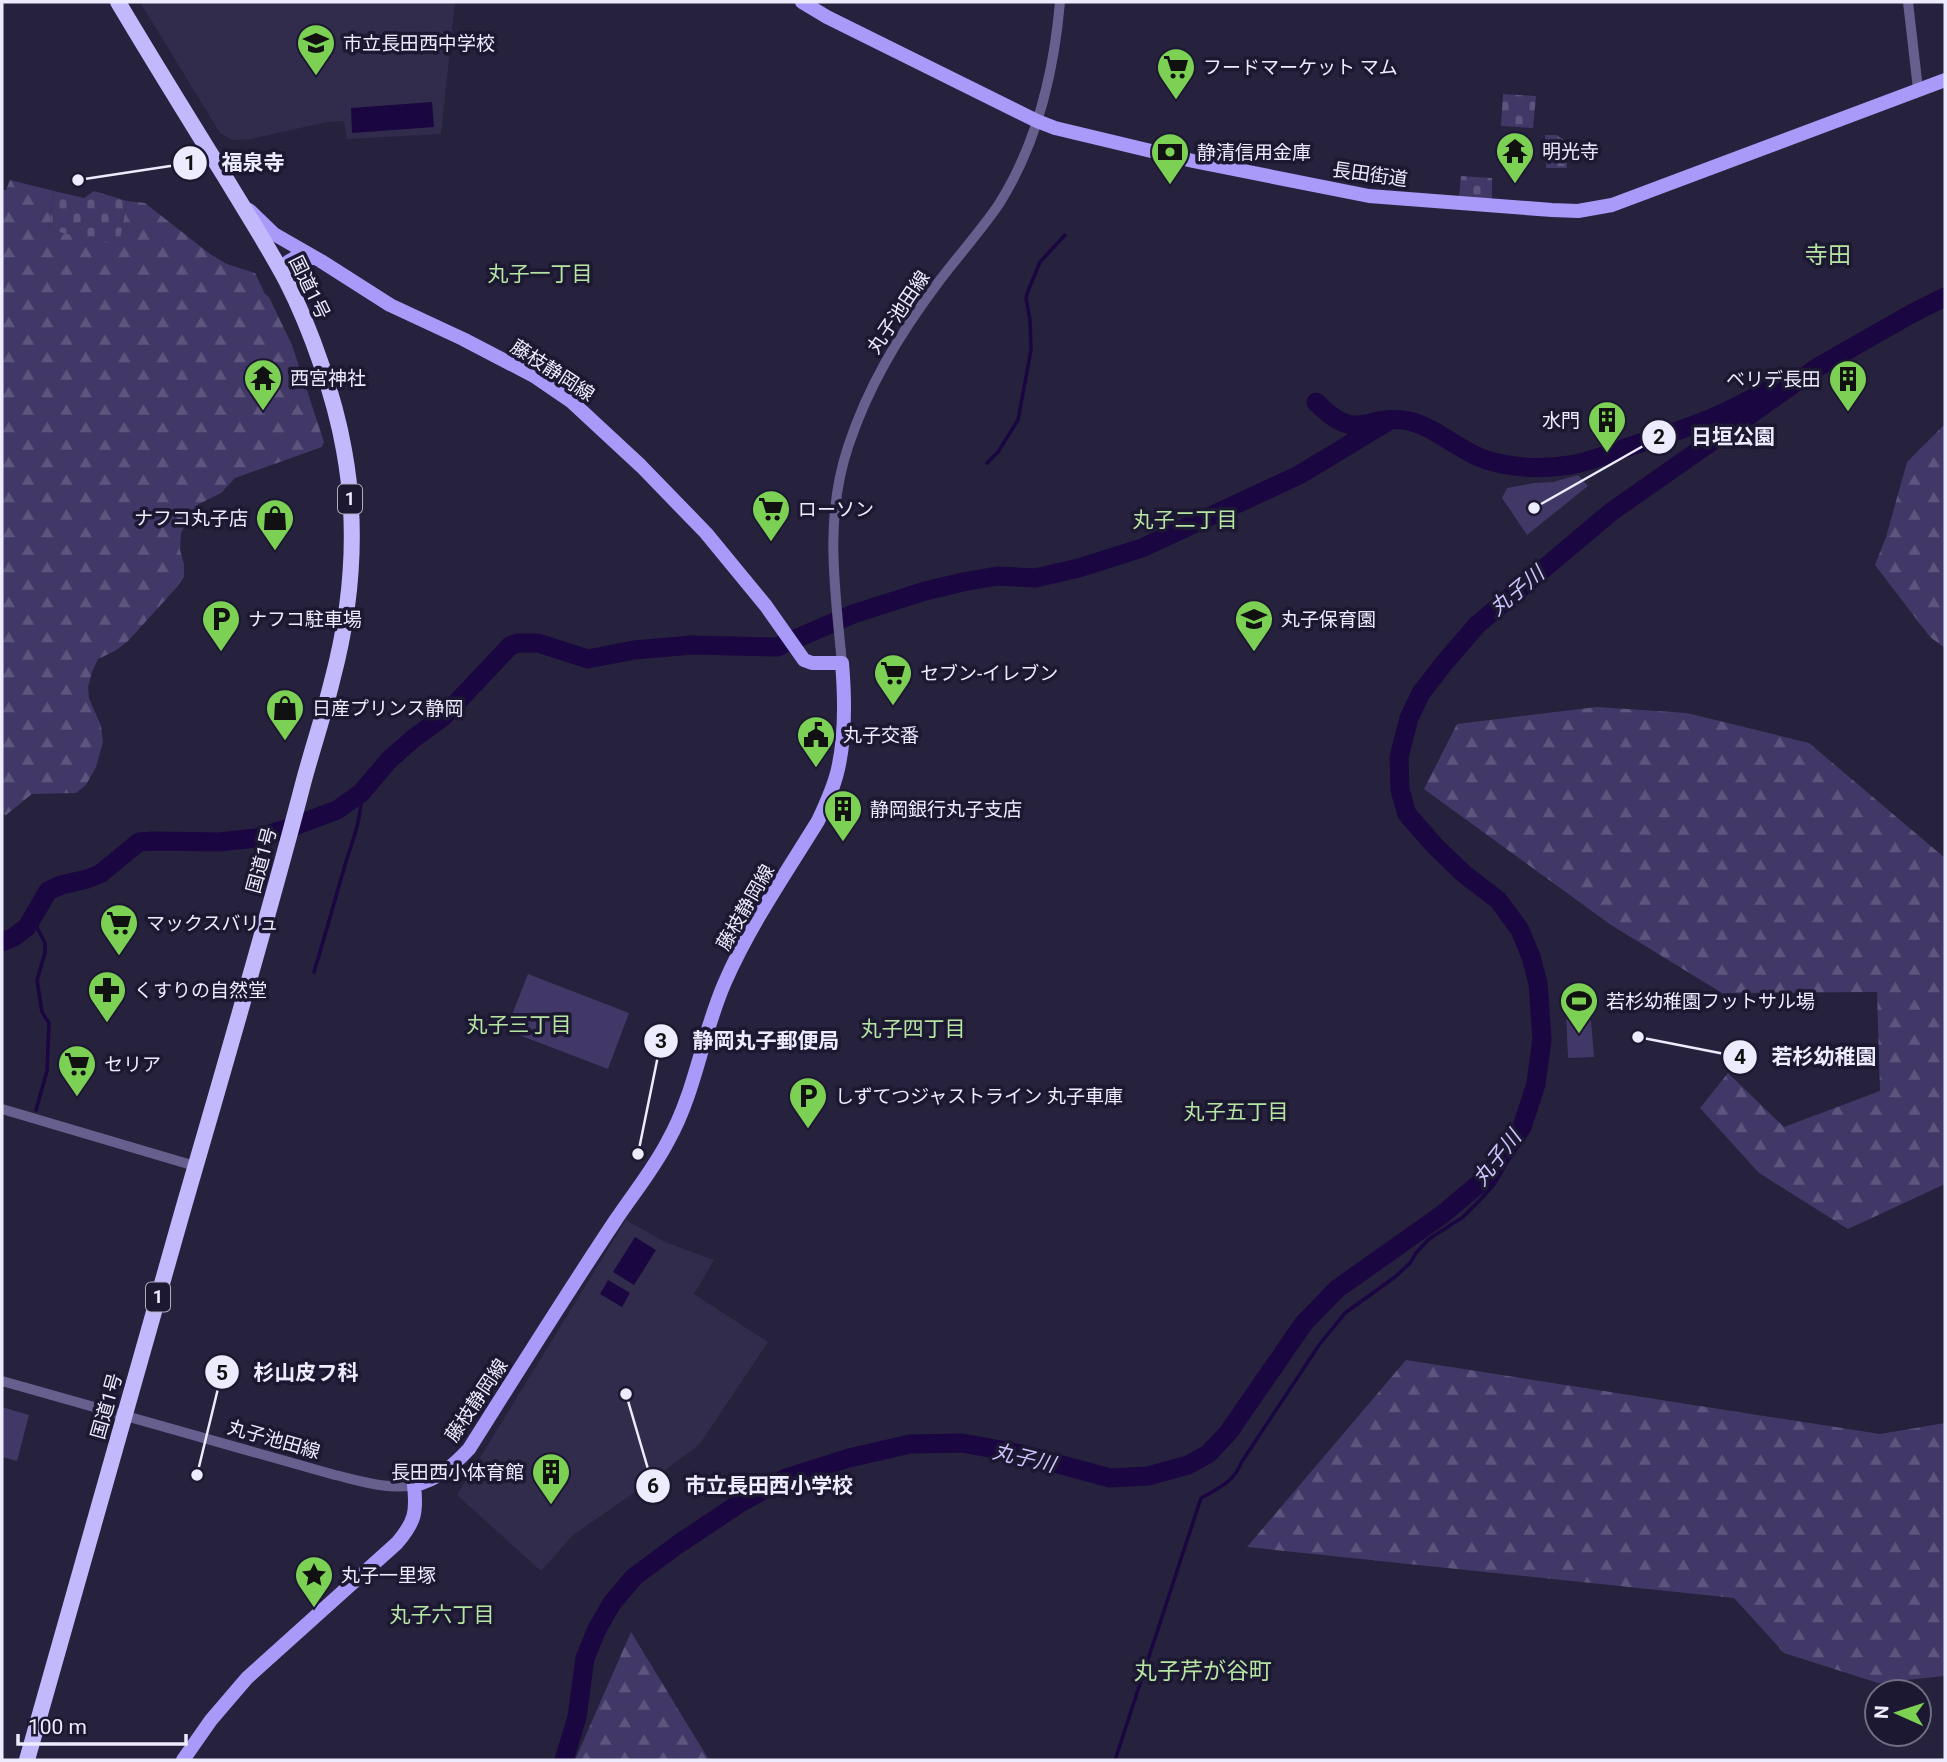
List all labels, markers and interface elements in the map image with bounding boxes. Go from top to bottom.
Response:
school or university icon: 市立長田西中学校 [295,22,337,77]
place label: 市立長田西中学校 [343,32,495,55]
supermarket icon: フードマーケット マム [1155,46,1197,101]
place label: フードマーケット マム [1203,56,1398,79]
temple icon: 明光寺 [1494,130,1536,185]
bank icon: 静清信用金庫 [1149,131,1191,186]
place label: 明光寺 [1542,140,1599,163]
place label: 静清信用金庫 [1197,141,1311,164]
callout: 福泉寺 [172,142,298,184]
text: 1 [184,151,196,175]
text: 福泉寺 [222,151,285,175]
street label: 長田街道 [1331,158,1409,191]
district label: 寺田 [1805,242,1851,269]
street label: 国道1号 [284,252,335,323]
district label: 丸子一丁目 [488,262,593,286]
street label: 丸子池田線 [862,266,935,358]
street label: 藤枝静岡線 [507,335,599,406]
temple icon: 西宮神社 [242,357,284,412]
building icon: ベリデ長田 [1827,358,1869,413]
place label: 西宮神社 [290,367,366,390]
place label: ベリデ長田 [1726,368,1821,391]
building icon: 水門 [1586,399,1628,454]
place label: 水門 [1542,409,1580,432]
callout: 日垣公園 [1642,416,1789,458]
text: 2 [1653,425,1665,449]
text: 日垣公園 [1691,425,1775,449]
road number: 1 [338,485,362,514]
supermarket icon: ローソン [750,488,792,543]
shop icon: ナフコ丸子店 [254,497,296,552]
place label: ローソン [798,498,874,521]
place label: ナフコ丸子店 [134,507,248,530]
district label: 丸子二丁目 [1133,508,1238,532]
water label: 丸子川 [1485,560,1550,620]
parking icon: ナフコ駐車場 [200,598,242,653]
school or university icon: 丸子保育園 [1233,598,1275,653]
place label: ナフコ駐車場 [248,608,362,631]
place label: 丸子保育園 [1281,608,1376,631]
supermarket icon: セブン-イレブン [872,652,914,707]
place label: セブン-イレブン [920,662,1058,685]
shop icon: 日産プリンス静岡 [264,687,306,742]
place label: 日産プリンス静岡 [312,697,464,720]
public building icon: 丸子交番 [795,714,837,769]
place label: 丸子交番 [843,724,919,747]
building icon: 静岡銀行丸子支店 [822,788,864,843]
place label: 静岡銀行丸子支店 [870,798,1022,821]
street label: 国道1号 [242,824,281,896]
street label: 藤枝静岡線 [712,860,779,954]
supermarket icon: マックスバリュ [98,902,140,957]
place label: マックスバリュ [146,912,278,935]
pharmacy icon: くすりの自然堂 [86,969,128,1024]
place label: くすりの自然堂 [134,979,267,1002]
sports icon: 若杉幼稚園フットサル場 [1558,980,1600,1035]
place label: 若杉幼稚園フットサル場 [1606,990,1815,1013]
district label: 丸子三丁目 [467,1013,572,1037]
district label: 丸子四丁目 [861,1017,966,1041]
callout: 静岡丸子郵便局 [643,1020,853,1062]
text: 3 [655,1029,667,1053]
text: 静岡丸子郵便局 [693,1029,840,1053]
callout: 若杉幼稚園 [1722,1036,1890,1078]
supermarket icon: セリア [56,1043,98,1098]
text: 4 [1734,1045,1746,1069]
text: 若杉幼稚園 [1772,1045,1877,1069]
place label: セリア [104,1053,161,1076]
parking icon: しずてつジャストライン 丸子車庫 [787,1075,829,1130]
place label: しずてつジャストライン 丸子車庫 [835,1085,1123,1108]
district label: 丸子五丁目 [1184,1100,1289,1124]
water label: 丸子川 [1468,1124,1527,1190]
road number: 1 [146,1282,170,1312]
callout: 杉山皮フ科 [205,1351,373,1393]
street label: 藤枝静岡線 [440,1354,513,1446]
text: 5 [216,1361,228,1385]
text: 杉山皮フ科 [254,1361,359,1385]
street label: 国道1号 [86,1370,127,1442]
street label: 丸子池田線 [225,1415,323,1464]
water label: 丸子川 [991,1439,1059,1477]
building icon: 長田西小体育館 [530,1451,572,1506]
place label: 長田西小体育館 [391,1461,524,1484]
callout: 市立長田西小学校 [636,1465,867,1507]
text: 6 [647,1474,659,1498]
text: 市立長田西小学校 [685,1474,853,1498]
place icon: 丸子一里塚 [293,1554,335,1609]
place label: 丸子一里塚 [341,1564,436,1587]
district label: 丸子六丁目 [390,1603,495,1627]
district label: 丸子芹が谷町 [1134,1658,1272,1685]
north arrow [1863,1678,1933,1748]
scale bar [18,1702,186,1746]
text: N [1870,1705,1893,1719]
text: 100 m [28,1715,87,1739]

